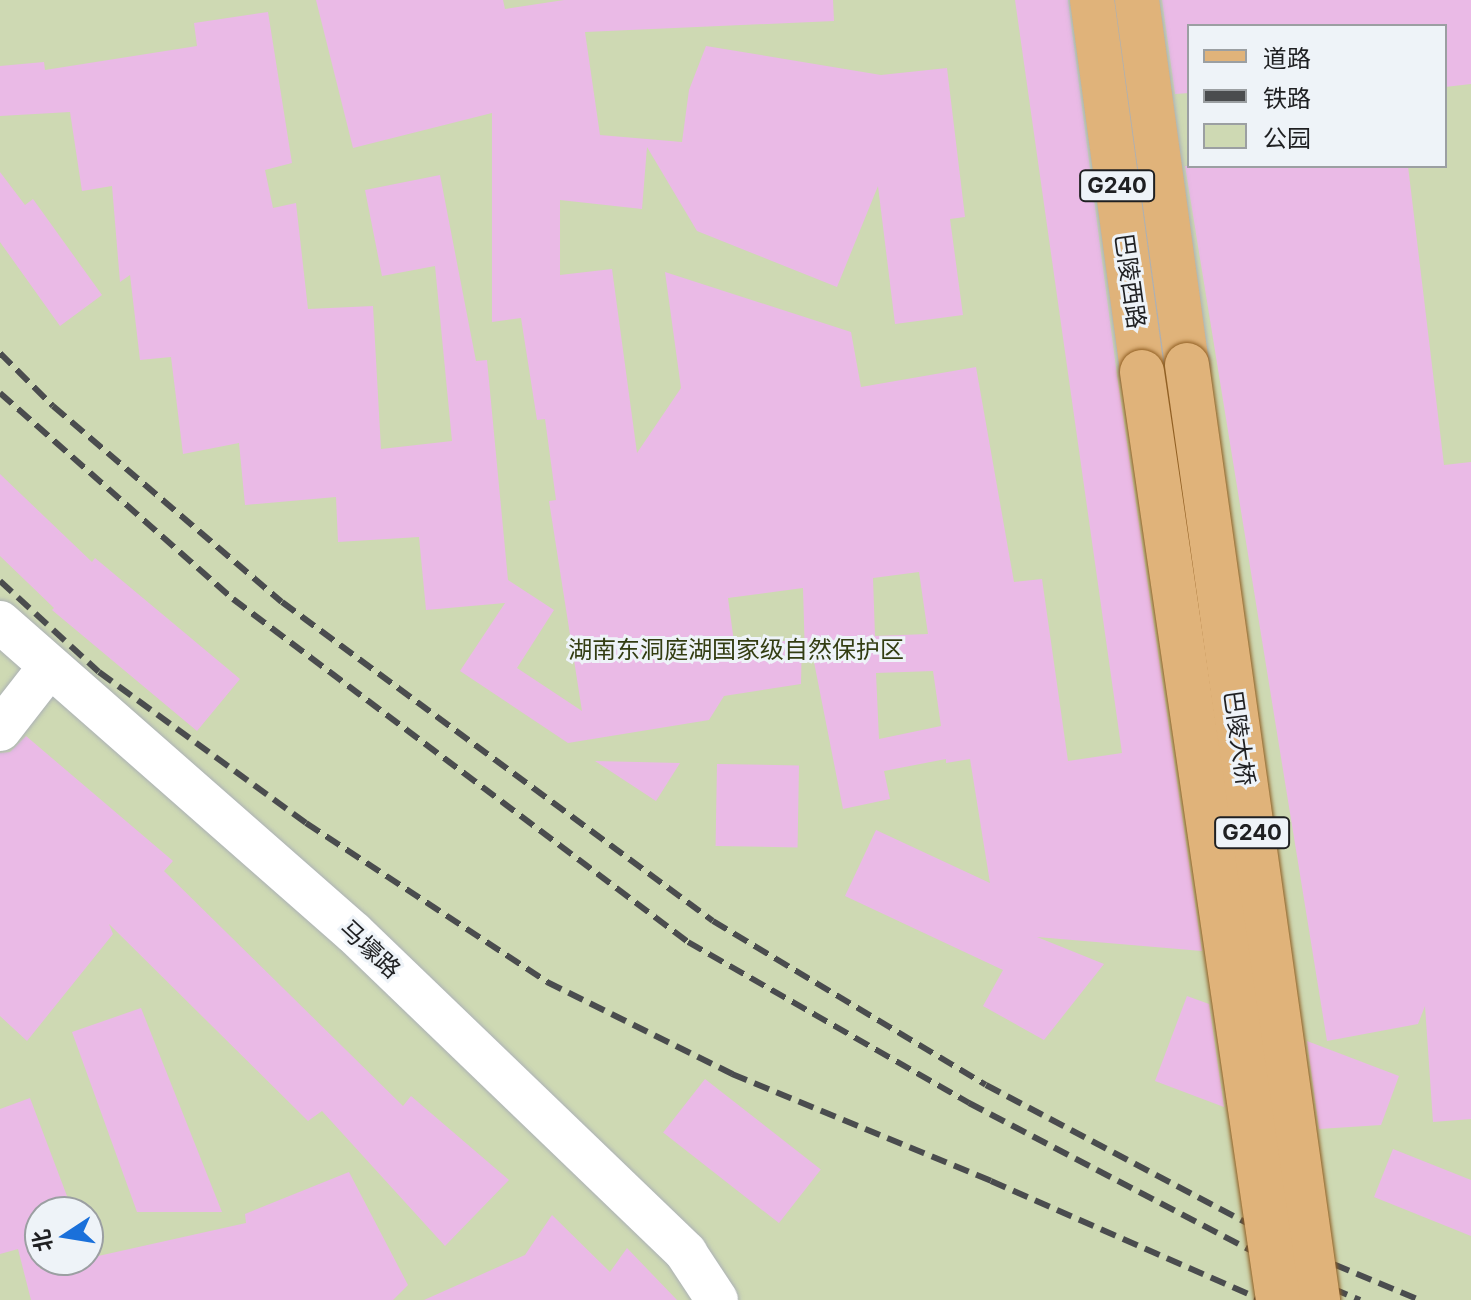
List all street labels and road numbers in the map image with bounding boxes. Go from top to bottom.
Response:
road number: G240 [1079,168,1155,204]
street label: 巴陵西路 [1109,231,1151,331]
street label: 巴陵大桥 [1218,688,1260,788]
road number: G240 [1214,815,1290,851]
street label: 马壕路 [334,914,406,984]

